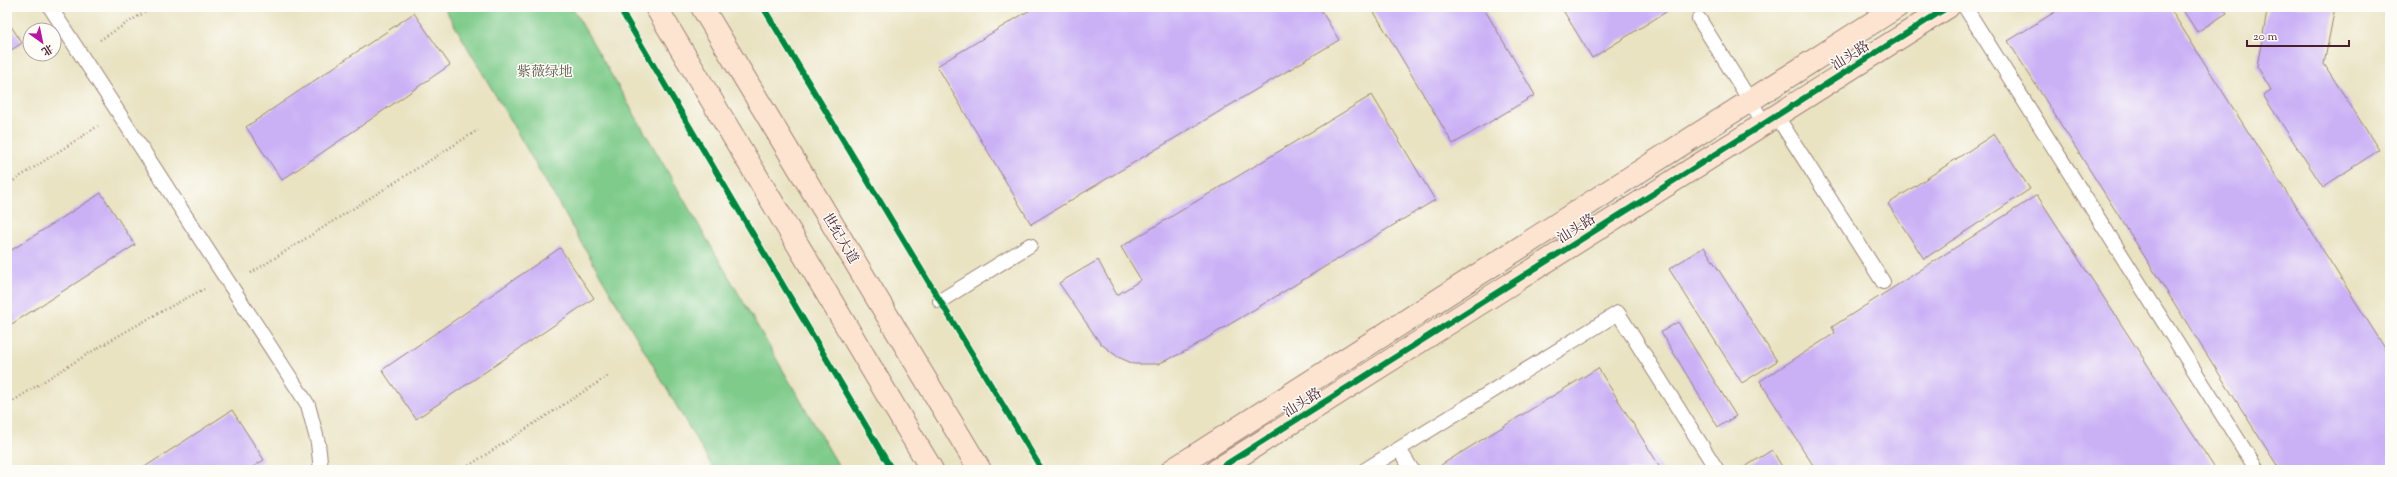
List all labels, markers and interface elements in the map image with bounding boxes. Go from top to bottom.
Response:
north arrow [22,22,62,62]
scale bar [2247,22,2349,48]
text: 20 m [2253,28,2278,46]
street label: 汕头路 [1828,37,1874,76]
text: 北 [38,40,56,59]
park label: 紫薇绿地 [517,63,573,83]
street label: 世纪大道 [816,210,862,268]
street label: 汕头路 [1554,210,1600,249]
street label: 汕头路 [1280,384,1326,423]

